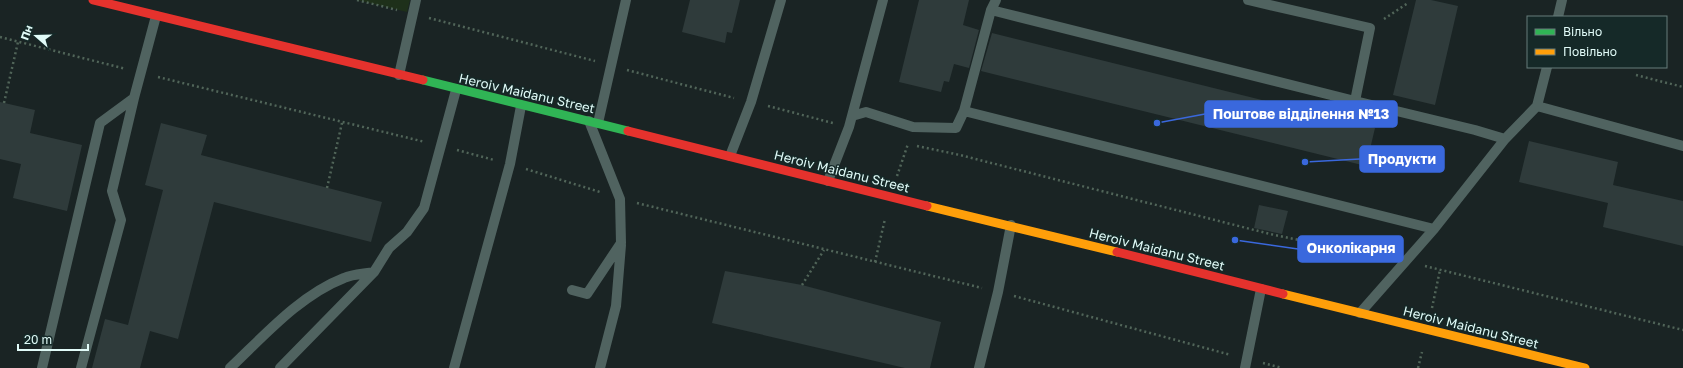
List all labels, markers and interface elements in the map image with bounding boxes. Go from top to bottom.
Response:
north arrow [16,16,56,56]
legend [1527,16,1667,68]
text: Пн [17,23,35,42]
text: Вільно [1563,24,1602,39]
text: Повільно [1563,44,1617,59]
street label: Heroiv Maidanu Street [457,70,597,116]
callout: Поштове відділення №13 [1205,101,1397,127]
text: Поштове відділення №13 [1213,105,1389,122]
street label: Heroiv Maidanu Street [773,146,911,196]
callout: Продукти [1360,146,1444,172]
text: Продукти [1368,150,1436,167]
street label: Heroiv Maidanu Street [1088,224,1226,274]
callout: Онколікарня [1298,236,1403,262]
text: Онколікарня [1306,239,1396,256]
street label: Heroiv Maidanu Street [1402,302,1540,352]
scale bar [18,326,88,352]
text: 20 m [24,332,52,347]

